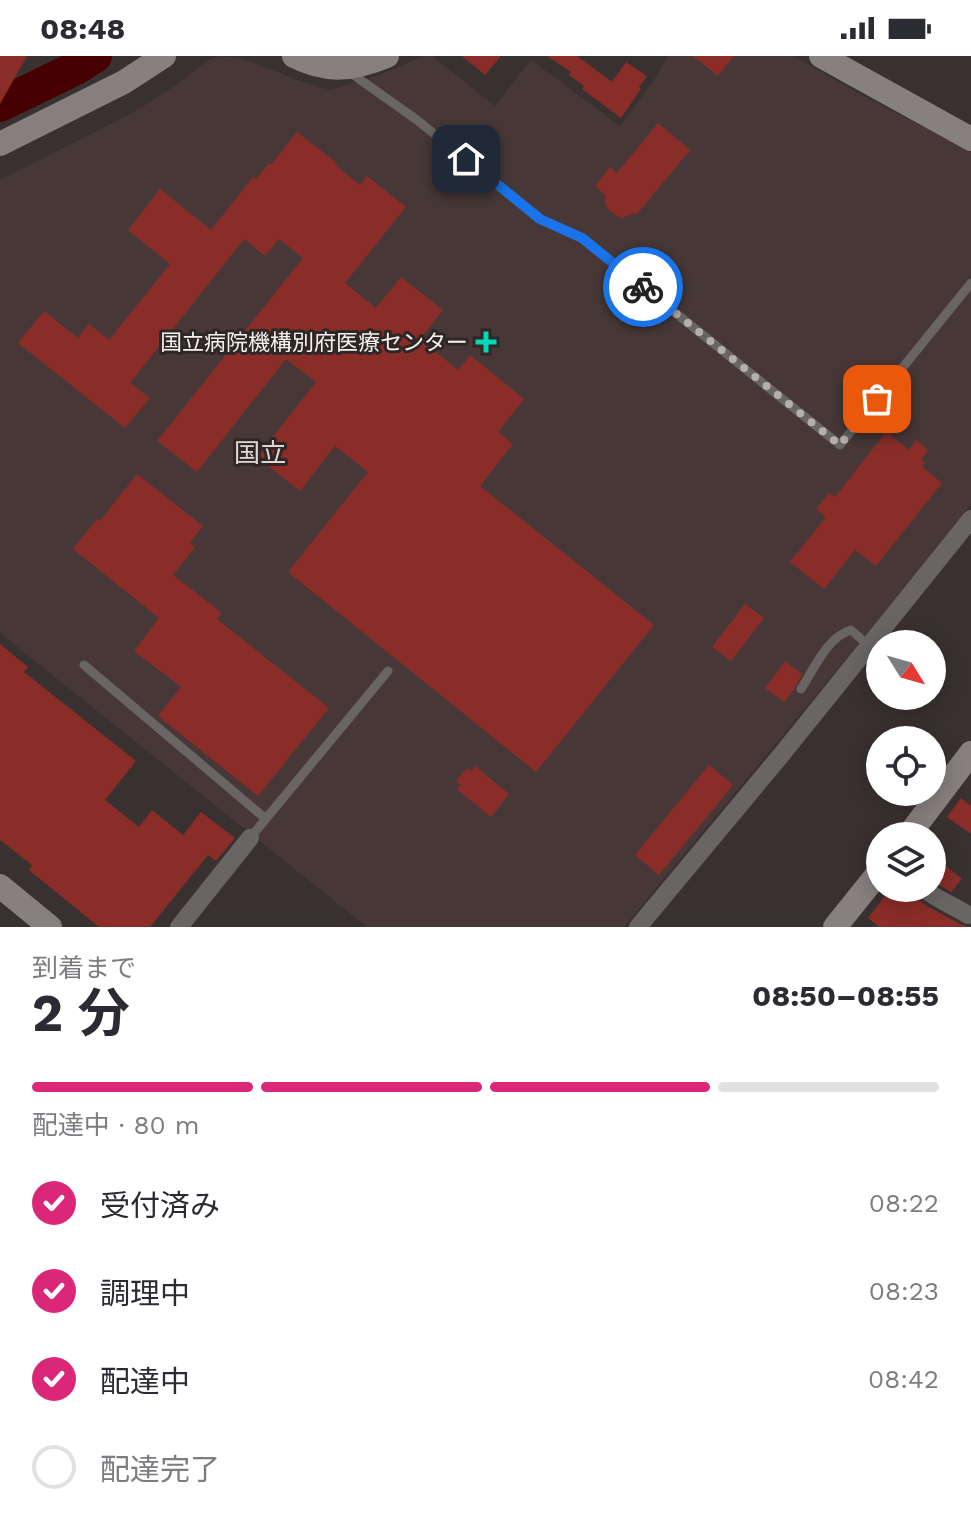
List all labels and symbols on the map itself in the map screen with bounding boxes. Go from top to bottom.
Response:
pin [432,125,500,193]
courier [603,247,683,327]
place label: 国立病院機構別府医療センター [160,330,468,355]
marker: 国立病院機構別府医療センター [475,331,497,353]
pin [843,365,911,433]
district label: 国立 [234,438,286,468]
north arrow [866,630,946,710]

